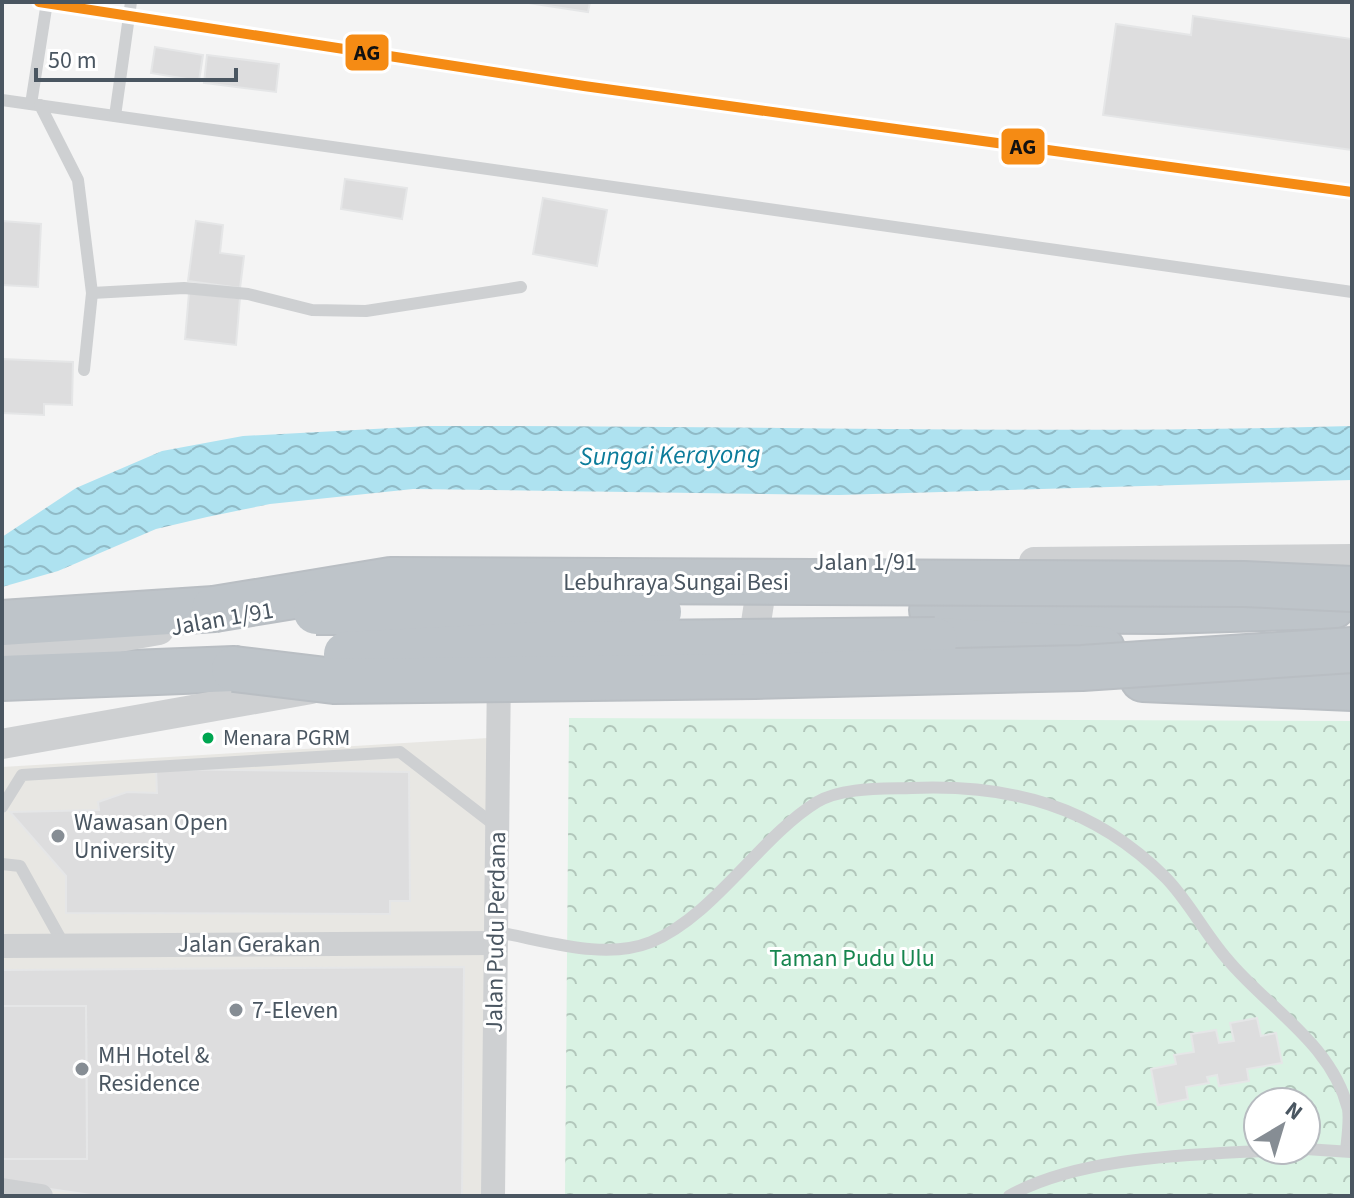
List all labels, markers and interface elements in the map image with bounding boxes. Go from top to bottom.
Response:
scale bar [36,32,236,82]
line badge: AG [344,33,390,72]
text: AG [353,37,380,69]
text: 50 m [48,43,97,78]
line badge: AG [1000,127,1046,166]
text: AG [1009,131,1036,163]
water label: Sungai Kerayong [579,435,761,475]
street label: Jalan 1/91 [813,545,917,580]
street label: Lebuhraya Sungai Besi [563,565,789,600]
street label: Jalan 1/91 [168,593,276,645]
place label: Menara PGRM [223,722,350,754]
marker: Menara PGRM [200,730,216,746]
place label: Wawasan Open University [74,805,228,868]
marker: Wawasan Open University [49,827,67,845]
street label: Jalan Pudu Perdana [477,831,515,1033]
street label: Jalan Gerakan [177,927,321,962]
park label: Taman Pudu Ulu [769,941,935,976]
place label: 7-Eleven [252,993,338,1028]
marker: 7-Eleven [227,1001,245,1019]
place label: MH Hotel & Residence [98,1038,210,1101]
marker: MH Hotel & Residence [73,1060,91,1078]
north arrow [1242,1086,1322,1166]
text: N [1278,1094,1309,1128]

